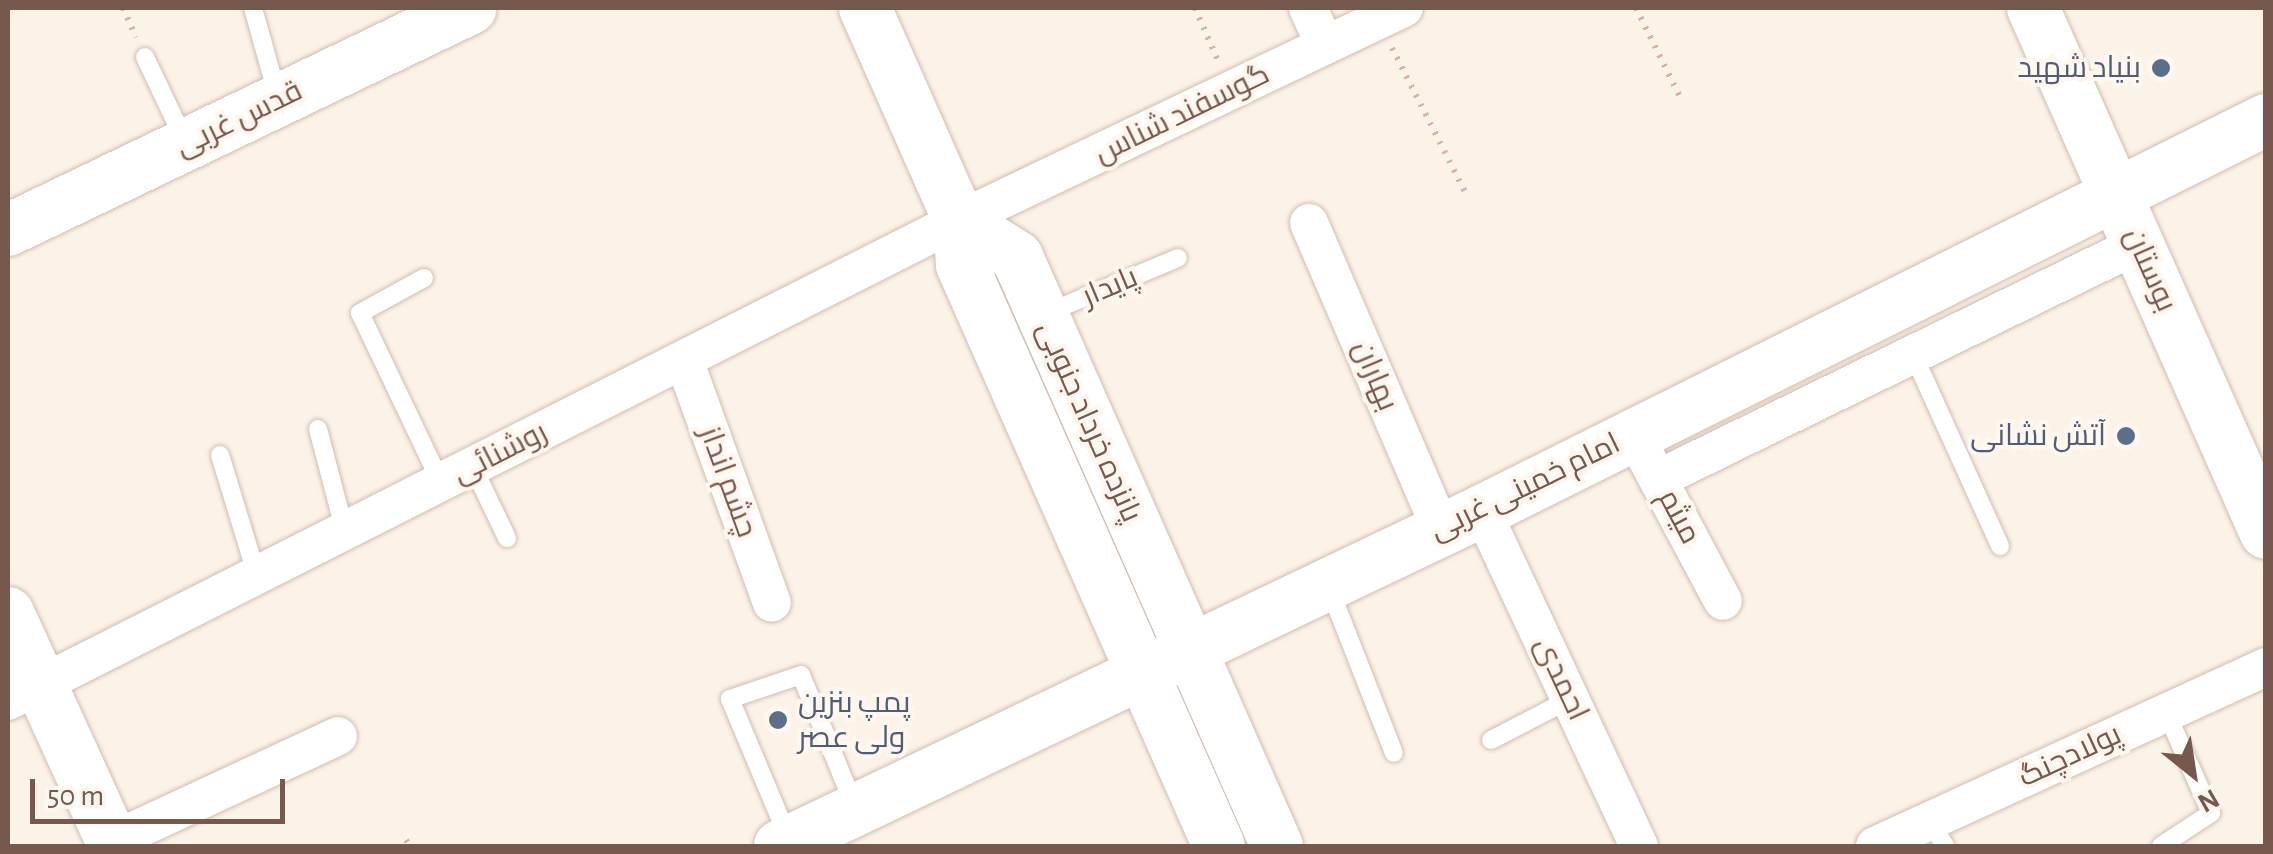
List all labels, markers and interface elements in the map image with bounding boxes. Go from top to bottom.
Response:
place label: بنیاد شهید [2018,50,2141,86]
street label: گوسفند شناس [1089,56,1275,172]
marker: بنیاد شهید [2150,57,2172,79]
street label: قدس غربی [170,73,308,165]
street label: بوستان [2116,223,2184,317]
street label: پایدار [1077,259,1143,315]
street label: پانزده خرداد جنوبی [1029,316,1149,528]
street label: بهاران [1344,336,1406,416]
street label: روشنائی [447,414,553,492]
place label: آتش نشانی [1970,418,2106,454]
street label: چشم انداز [691,422,765,542]
street label: امام خمینی غربی [1424,425,1626,549]
marker: آتش نشانی [2115,425,2137,447]
street label: میثم [1650,484,1708,550]
street label: احمدی [1526,632,1596,726]
place label: پمپ بنزین ولی عصر [798,685,911,756]
marker: پمپ بنزین ولی عصر [767,709,789,731]
street label: پولادچنگ [2013,717,2127,795]
north arrow [2143,724,2243,824]
scale bar [35,759,290,821]
text: 50 m [47,781,104,811]
text: N [2193,783,2223,817]

